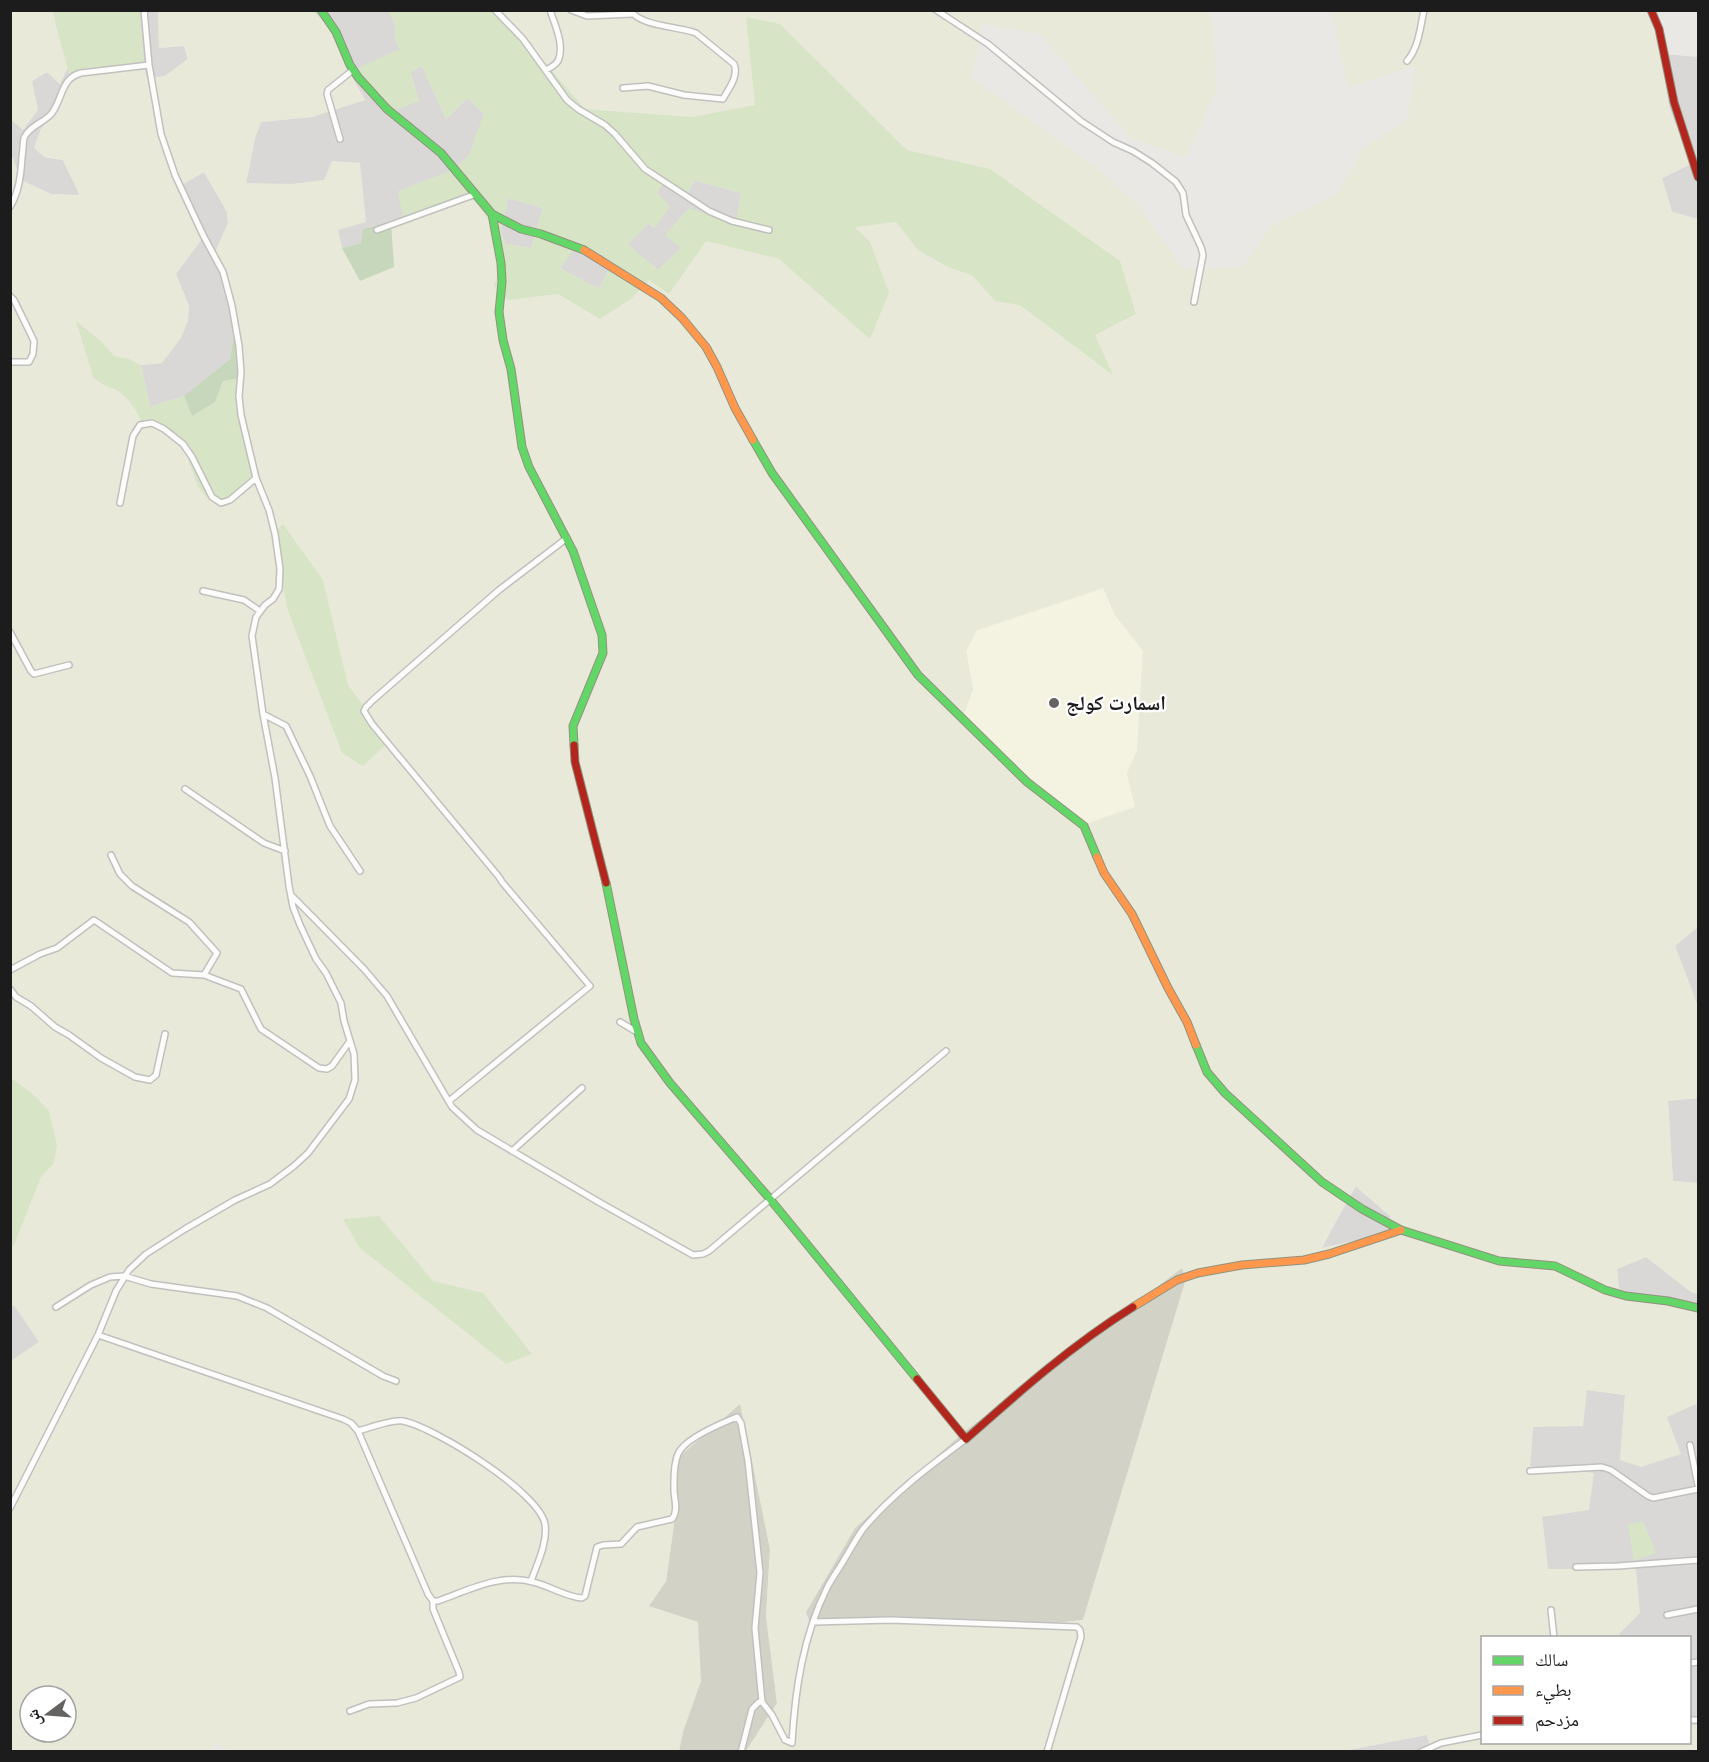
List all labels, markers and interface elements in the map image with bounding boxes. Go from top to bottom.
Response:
place label: اسمارت كولج [1066,692,1166,716]
marker: اسمارت كولج [1047,696,1061,710]
legend [1481,1636,1691,1744]
text: سالك [1535,1649,1568,1671]
text: بطيء [1535,1679,1572,1705]
north arrow [18,1684,78,1744]
text: ش [23,1707,46,1729]
text: مزدحم [1535,1709,1579,1732]

